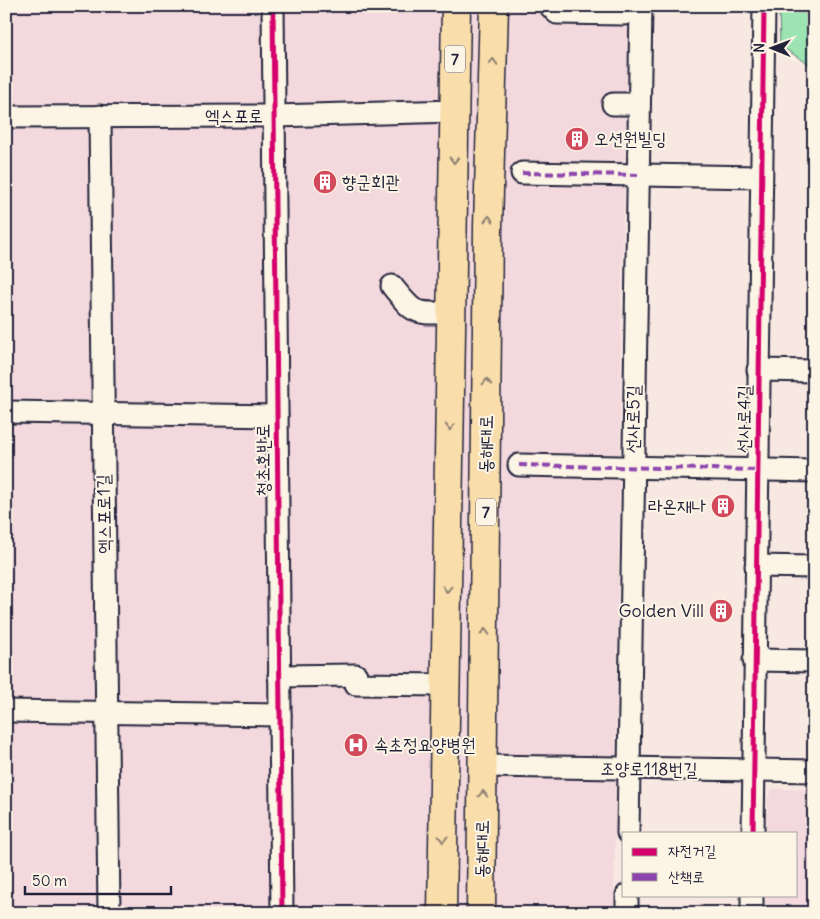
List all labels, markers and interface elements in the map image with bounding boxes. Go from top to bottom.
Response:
north arrow [748,22,798,72]
text: N [750,43,768,53]
road number: 7 [445,46,465,72]
one-way arrow [487,57,498,65]
street label: 엑스포로 [205,104,263,127]
building icon: 오션원빌딩 [564,126,590,152]
place label: 오션원빌딩 [594,127,666,150]
one-way arrow [449,156,459,164]
building icon: 향군회관 [312,169,338,195]
place label: 향군회관 [342,170,400,193]
one-way arrow [483,215,494,223]
one-way arrow [482,377,492,385]
street label: 선사로5길 [620,384,645,453]
street label: 선사로4길 [731,384,756,453]
street label: 동해대로 [473,415,498,473]
one-way arrow [444,423,455,431]
street label: 청초호반로 [251,424,274,496]
street label: 엑스포로1길 [91,474,116,554]
building icon: 라온재나 [710,493,736,519]
place label: 라온재나 [648,494,707,517]
road number: 7 [476,498,496,526]
one-way arrow [442,586,452,594]
building icon: Golden Vill [708,598,734,624]
place label: Golden Vill [619,599,704,622]
one-way arrow [480,627,490,635]
hospital icon: 속초정요양병원 [343,732,369,758]
place label: 속초정요양병원 [374,733,475,756]
street label: 조양로118번길 [600,756,698,781]
one-way arrow [478,790,488,798]
street label: 동해대로 [469,820,494,878]
legend [622,832,798,896]
one-way arrow [438,836,448,844]
text: 자전거길 [668,841,716,860]
scale bar [25,864,171,896]
text: 산책로 [668,867,704,886]
text: 50 m [32,871,67,890]

